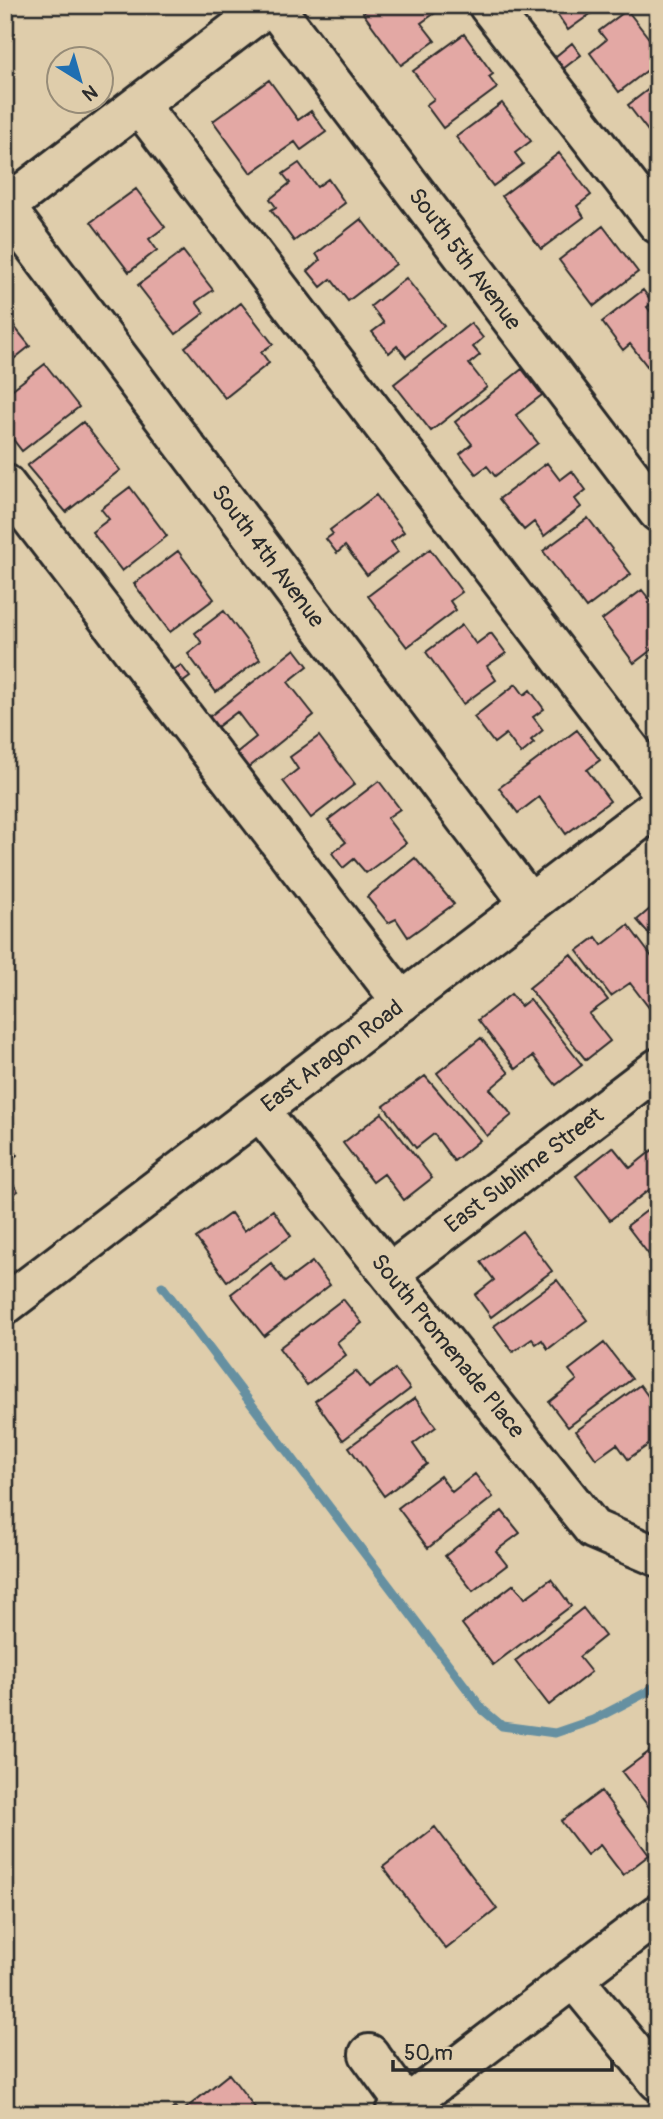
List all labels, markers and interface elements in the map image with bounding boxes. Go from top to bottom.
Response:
north arrow [46,46,116,116]
text: N [77,79,102,106]
street label: South 5th Avenue [402,182,528,336]
street label: South 4th Avenue [205,479,332,634]
street label: East Aragon Road [255,993,409,1119]
street label: East Sublime Street [439,1100,610,1239]
street label: South Promenade Place [365,1248,532,1445]
scale bar [393,2028,612,2072]
text: 50 m [404,2040,453,2067]

